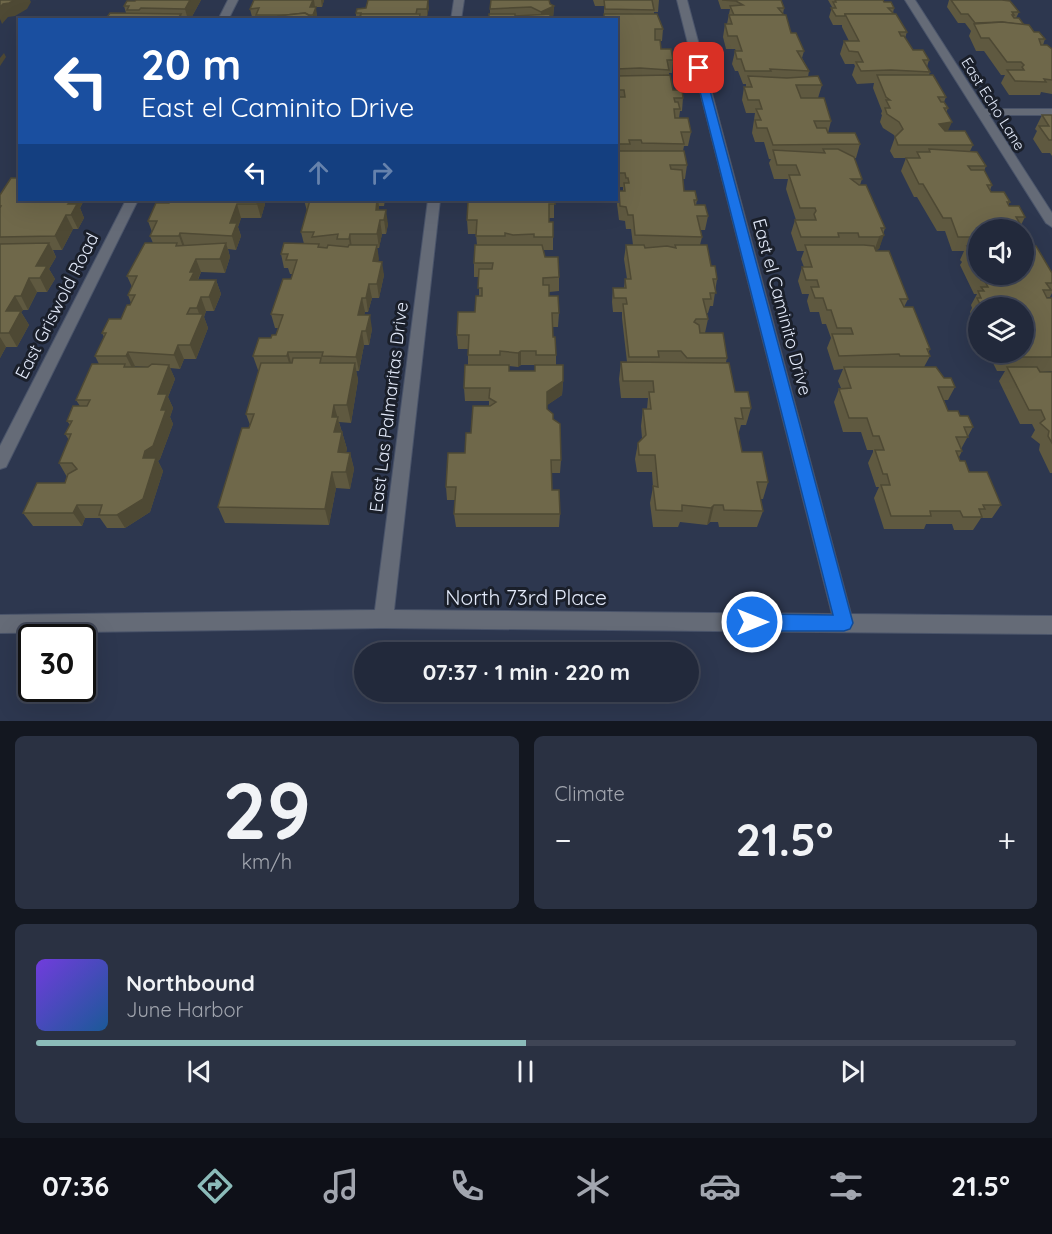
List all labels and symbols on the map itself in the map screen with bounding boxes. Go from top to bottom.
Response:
pin [673,42,724,93]
street label: East Echo Lane [957,54,1030,154]
street label: East el Caminito Drive [748,216,817,398]
street label: East Griswold Road [10,229,103,383]
street label: East Las Palmaritas Drive [364,300,413,514]
street label: North 73rd Place [445,584,607,610]
position arrow [720,590,784,654]
speed limit sign: 30 [18,624,96,702]

